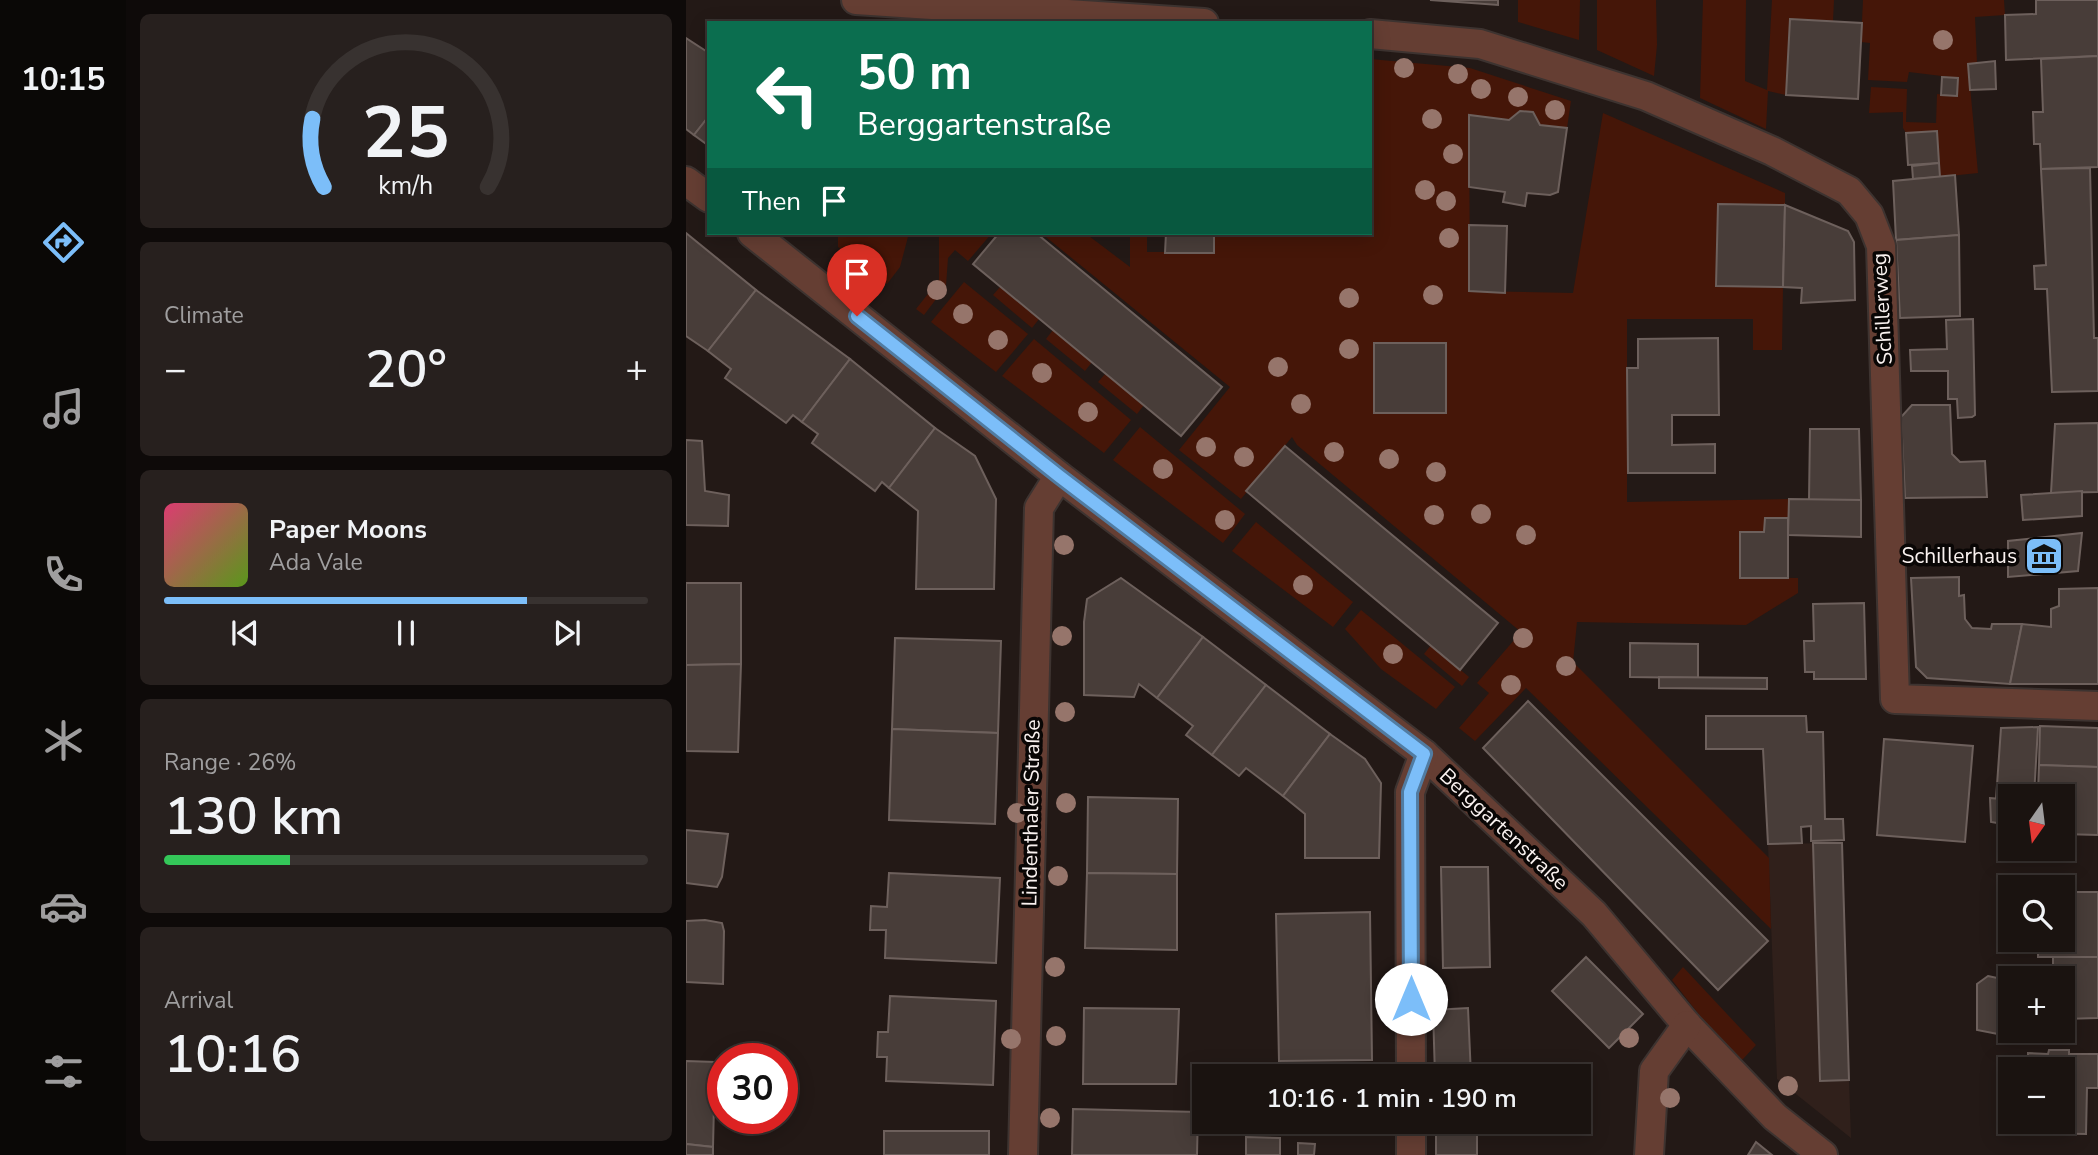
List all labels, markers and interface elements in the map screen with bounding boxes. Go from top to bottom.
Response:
text: 50 m [857,39,972,106]
icon: left [742,49,833,140]
text: 10:15 [21,58,105,101]
text: 25 [362,83,450,183]
text: Berggartenstraße [857,103,1111,146]
text: km/h [378,169,434,203]
icon: arrive [815,182,853,220]
text: Then [742,184,801,219]
icon: directions [39,218,88,267]
pin [827,244,887,316]
street label: Schillerweg [1865,252,1899,366]
icon: arrive [838,255,876,293]
text: Climate [164,300,244,331]
text: 20° [365,334,447,405]
text: − [164,344,187,395]
text: + [625,344,648,395]
icon: music [39,384,88,433]
text: Paper Moons [269,512,427,547]
museum icon: Schillerhaus [2023,535,2065,577]
place label: Schillerhaus [1902,542,2017,570]
text: Ada Vale [269,547,363,578]
icon: phone [39,550,88,599]
icon: previous [226,614,264,652]
icon: pause [387,614,425,652]
icon: next [548,614,586,652]
icon: climate [39,716,88,765]
street label: Lindenthaler Straße [1015,719,1047,907]
text: Range · 26% [164,747,296,778]
street label: Berggartenstraße [1433,762,1575,896]
text: 130 km [164,781,343,852]
north arrow [1998,784,2076,861]
map controls [1998,784,2075,1134]
button: search [1998,875,2075,952]
icon: car [39,882,88,931]
position arrow [1374,962,1448,1036]
button: + [1998,966,2075,1043]
text: Arrival [164,985,233,1016]
text: 10:16 [164,1019,301,1090]
speed limit sign: 30 [707,1043,798,1134]
icon: filters [39,1047,88,1096]
button: − [1998,1057,2075,1134]
text: 10:16 · 1 min · 190 m [1266,1081,1517,1116]

